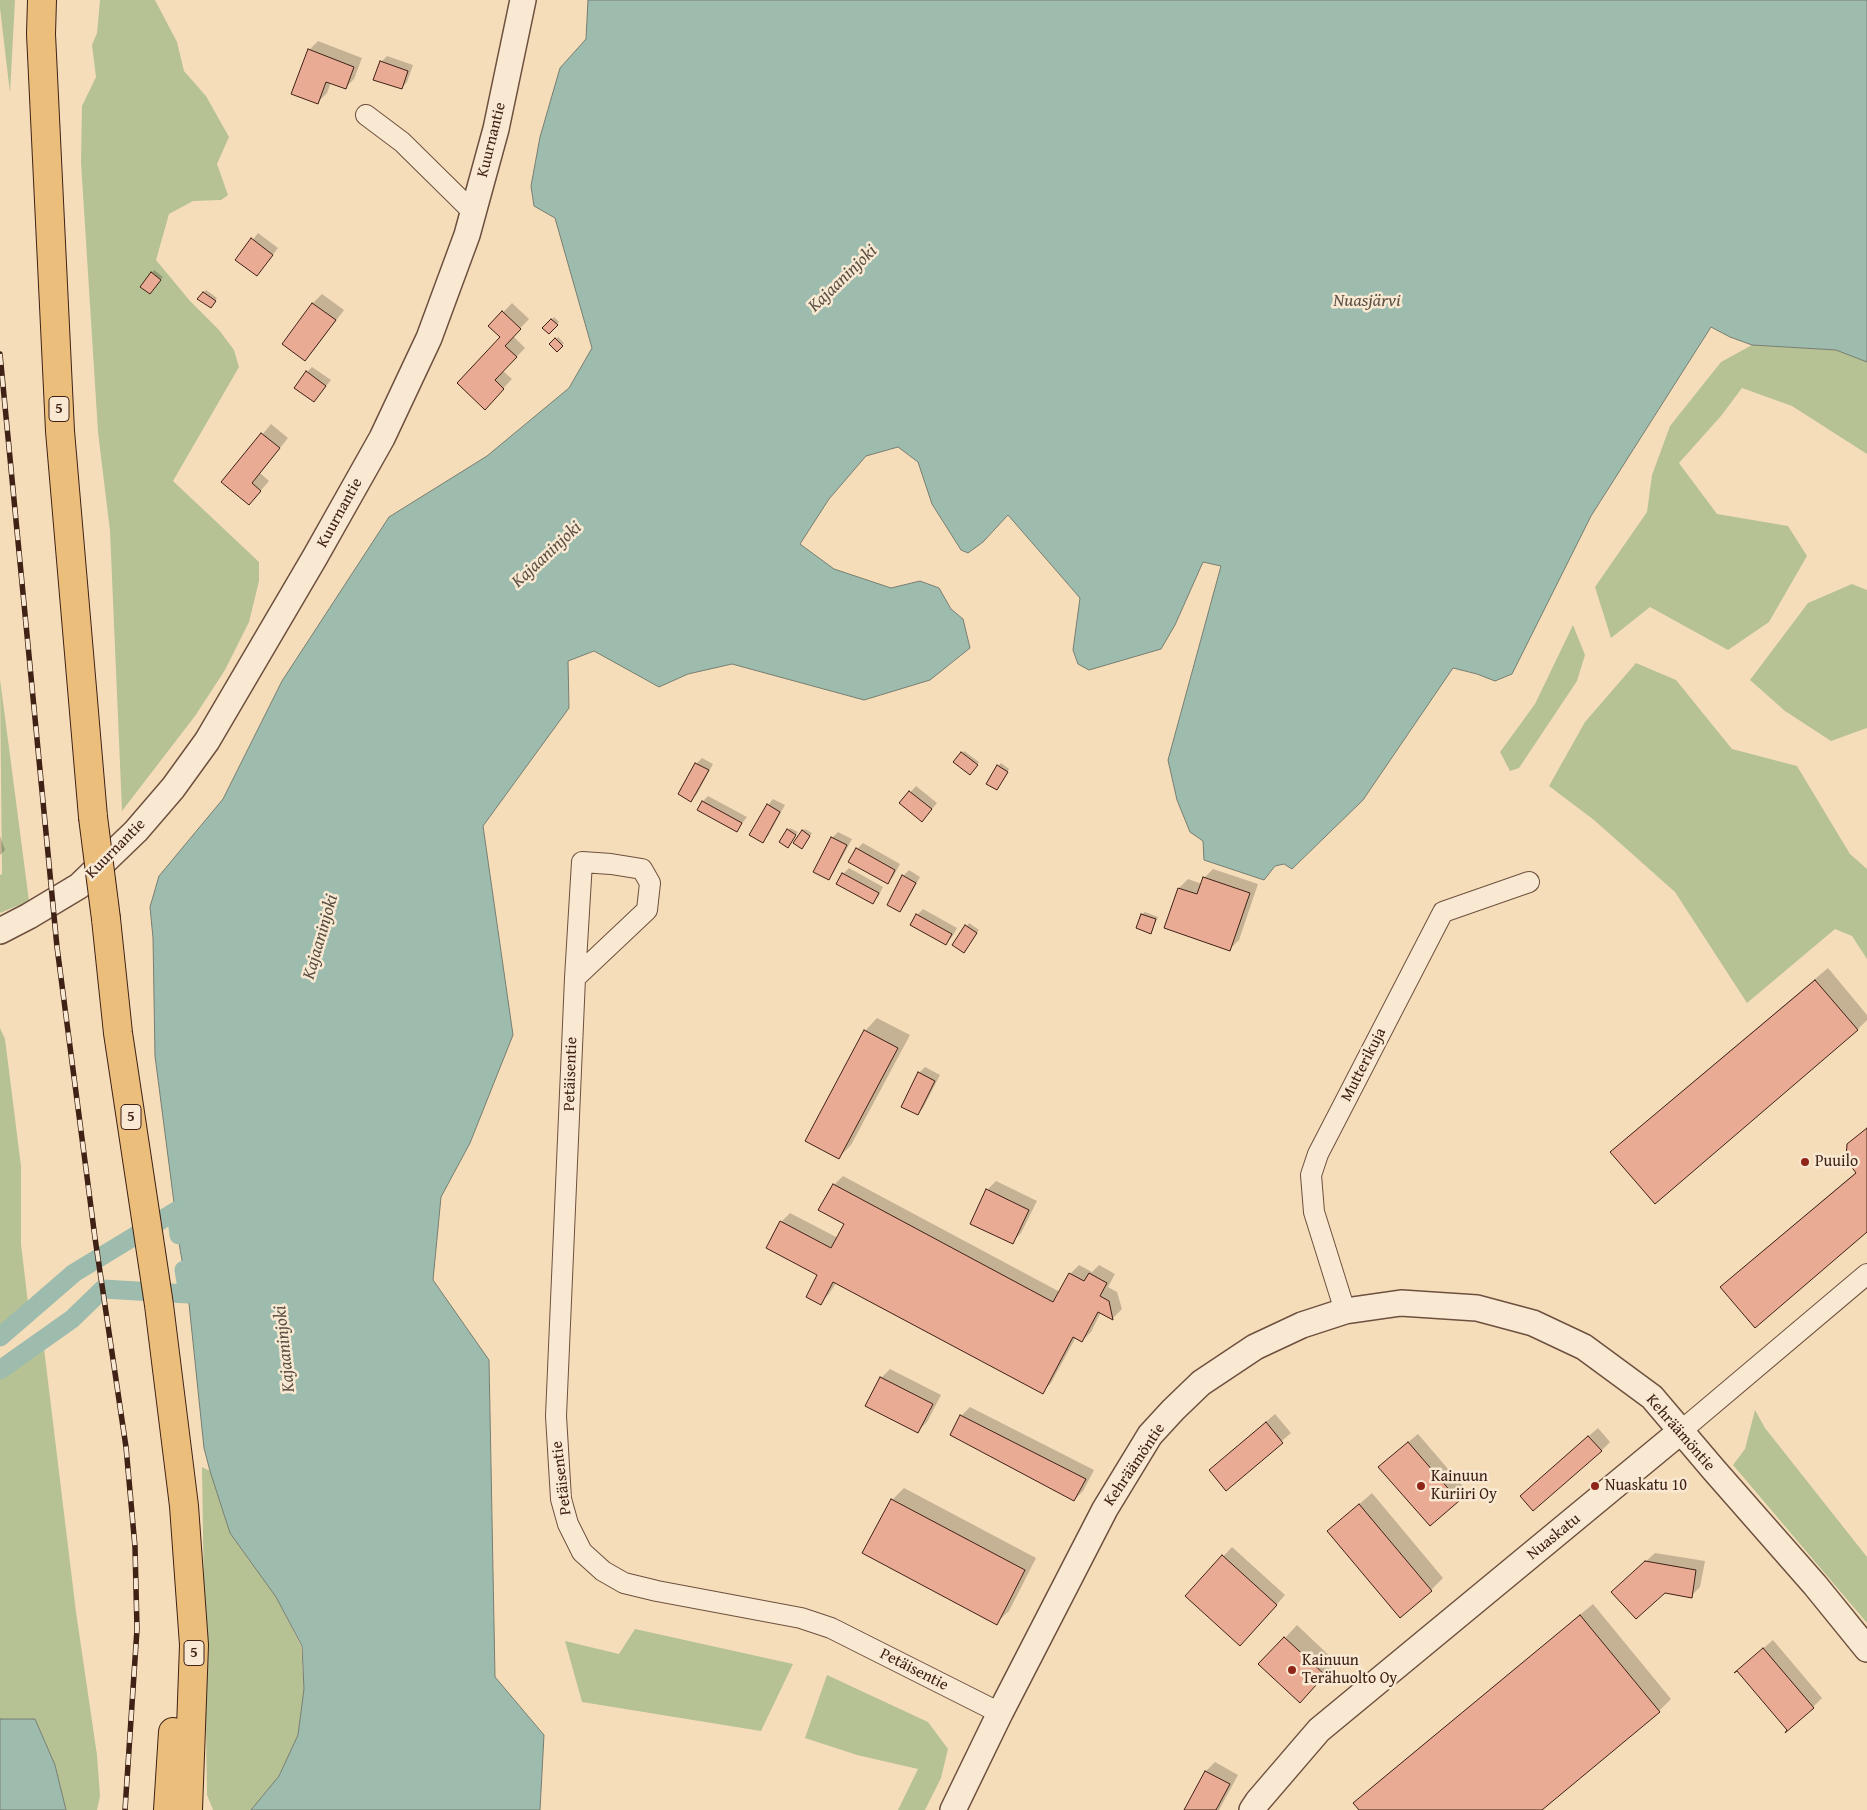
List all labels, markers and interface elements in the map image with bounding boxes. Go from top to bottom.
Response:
street label: Kuurnantie [473,101,511,179]
water label: Kajaaninjoki [804,241,882,317]
water label: Nuasjärvi [1333,290,1401,312]
road number: 5 [49,396,69,422]
street label: Kuurnantie [313,475,367,551]
water label: Kajaaninjoki [508,517,586,593]
street label: Kuurnantie [82,815,150,883]
water label: Kajaaninjoki [299,892,343,982]
street label: Mutterikuja [1337,1025,1391,1105]
street label: Petäisentie [560,1037,582,1111]
road number: 5 [121,1104,141,1130]
place label: Puuilo [1815,1152,1858,1172]
marker: Puuilo [1799,1156,1811,1168]
water label: Kajaaninjoki [270,1304,300,1394]
street label: Kehräämöntie [1641,1391,1719,1475]
street label: Kehräämöntie [1100,1420,1170,1510]
street label: Petäisentie [548,1440,576,1516]
place label: Kainuun Kuriiri Oy [1431,1467,1497,1505]
place label: Nuaskatu 10 [1605,1476,1687,1496]
marker: Kainuun Kuriiri Oy [1415,1480,1427,1492]
marker: Nuaskatu 10 [1589,1480,1601,1492]
street label: Nuaskatu [1523,1510,1585,1564]
road number: 5 [184,1640,204,1666]
street label: Petäisentie [877,1645,951,1695]
place label: Kainuun Terähuolto Oy [1302,1651,1397,1689]
marker: Kainuun Terähuolto Oy [1286,1664,1298,1676]

